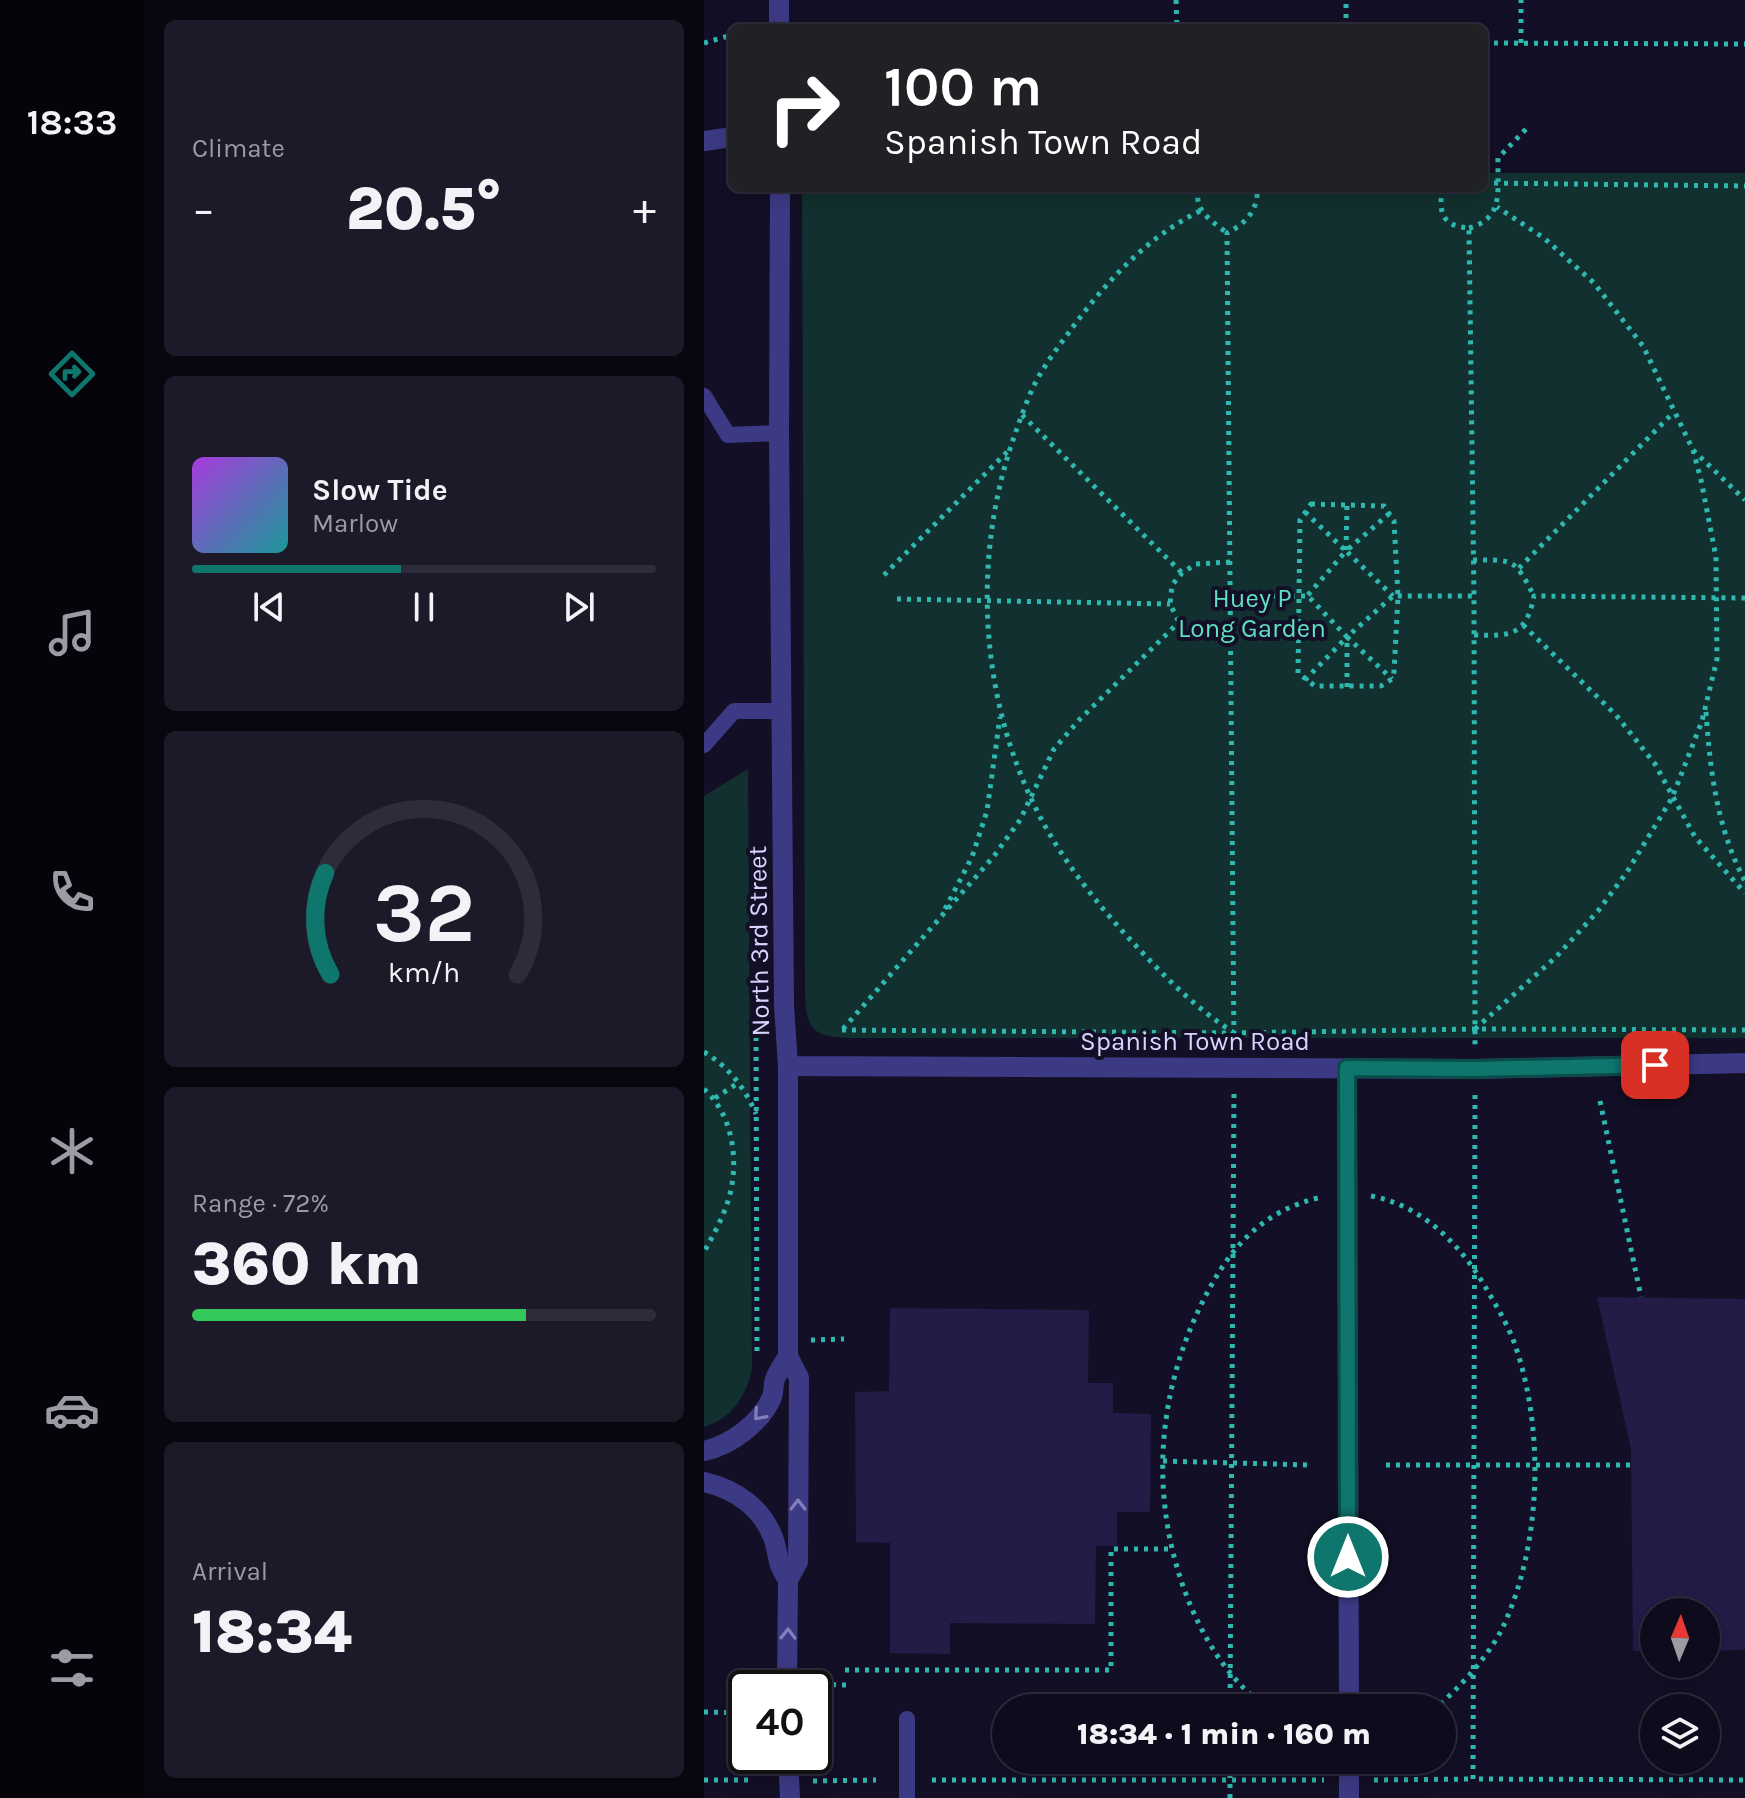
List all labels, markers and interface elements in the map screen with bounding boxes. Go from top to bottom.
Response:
text: 100 m [884,54,1042,119]
icon: right [752,56,856,160]
text: 18:33 [27,101,117,143]
text: Spanish Town Road [884,121,1202,163]
text: Climate [192,133,285,164]
text: 20.5° [346,174,502,244]
text: − [192,184,215,235]
text: + [633,184,656,235]
icon: directions [44,346,100,402]
text: Slow Tide [312,472,448,508]
text: Marlow [312,508,398,539]
park label: Huey P Long Garden [1178,583,1326,644]
icon: previous [247,585,291,629]
icon: pause [402,585,446,629]
icon: next [557,585,601,629]
icon: music [44,605,100,661]
street label: North 3rd Street [742,845,776,1037]
icon: phone [44,864,100,920]
text: 32 [373,865,475,962]
text: km/h [388,956,460,989]
street label: Spanish Town Road [1080,1026,1310,1057]
pin [1621,1031,1689,1099]
icon: arrive [1633,1043,1677,1087]
icon: climate [44,1123,100,1179]
text: Range · 72% [192,1188,329,1219]
text: 360 km [192,1229,422,1299]
icon: car [44,1382,100,1438]
one-way arrow [754,1405,768,1420]
one-way arrow [789,1498,807,1511]
position arrow [1306,1515,1390,1599]
text: Arrival [192,1556,268,1587]
text: 18:34 [192,1597,352,1667]
north arrow [1640,1598,1720,1678]
map controls [1640,1598,1720,1774]
one-way arrow [779,1627,797,1640]
icon: filters [44,1640,100,1696]
speed limit sign: 40 [728,1670,832,1774]
button: layers [1640,1694,1720,1774]
text: 18:34 · 1 min · 160 m [1077,1716,1371,1752]

